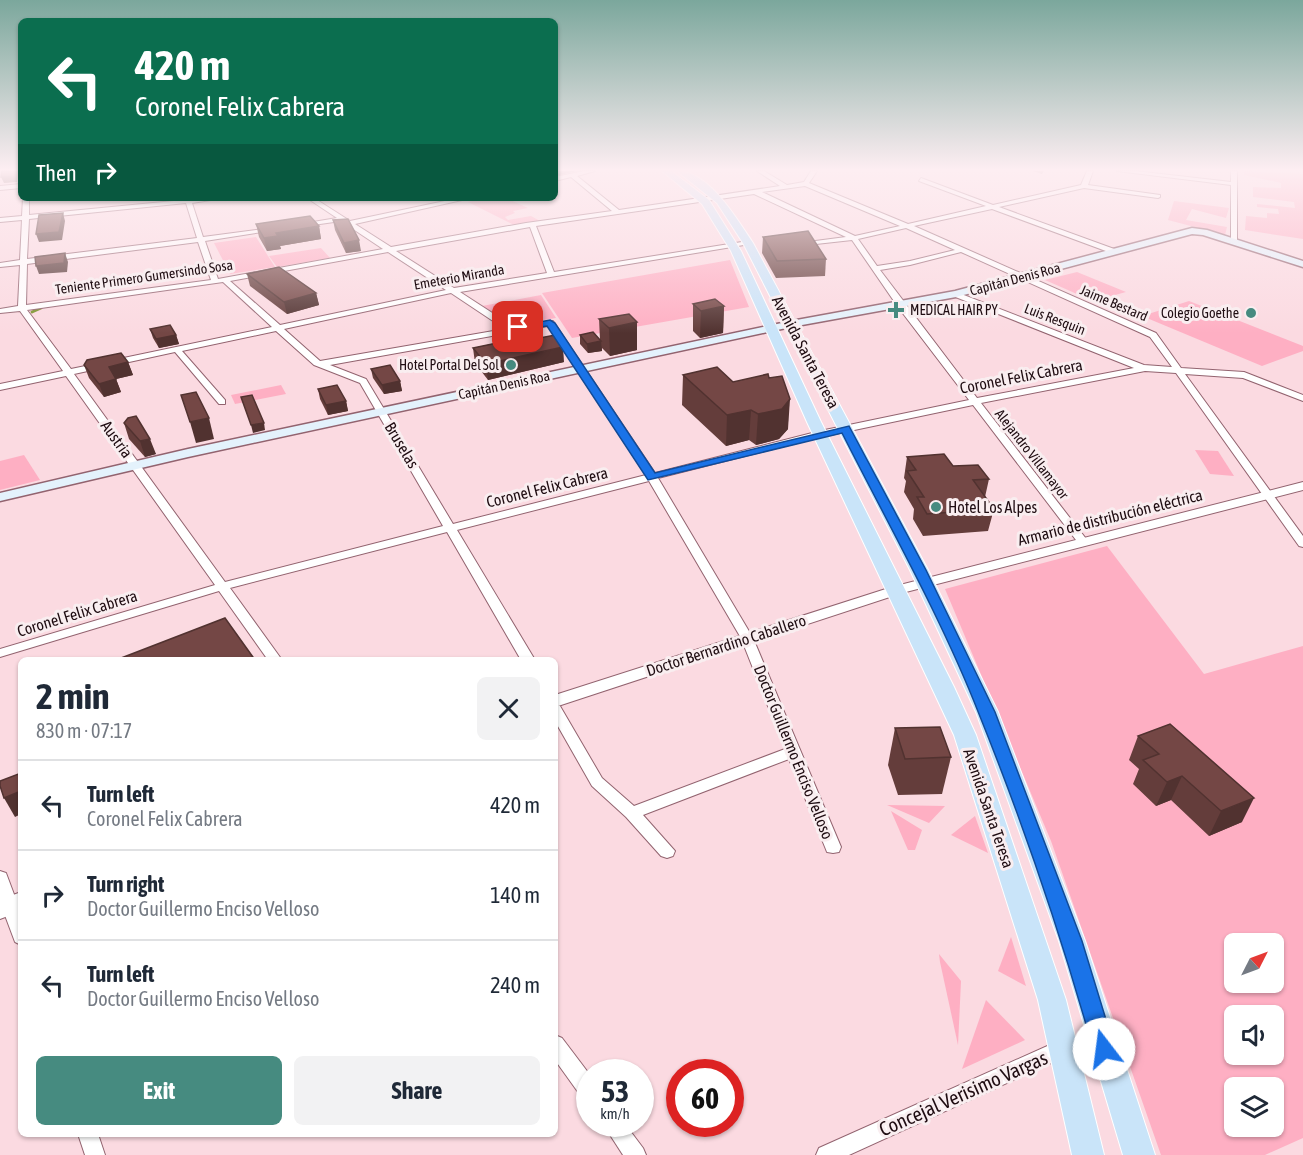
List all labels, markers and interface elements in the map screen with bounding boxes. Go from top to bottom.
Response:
text: 420 m [135,41,230,89]
icon: left [36,42,114,120]
text: Coronel Felix Cabrera [135,91,345,122]
icon: right [89,156,122,189]
text: Then [36,160,77,186]
street label: Teniente Primero Gumersindo Sosa [54,257,234,297]
street label: Capitán Denis Roa [968,259,1062,299]
street label: Emeterio Miranda [413,261,505,293]
street label: Jaime Bestard [1078,282,1150,324]
street label: Avenida Santa Teresa [769,293,843,411]
street label: Luis Resquin [1022,300,1088,338]
pin [492,301,543,352]
marker: MEDICAL HAIR PY [887,301,905,319]
place label: MEDICAL HAIR PY [910,302,999,318]
place label: Colegio Goethe [1161,305,1239,321]
marker: Colegio Goethe [1244,306,1258,320]
icon: arrive [501,310,534,343]
street label: Coronel Felix Cabrera [958,355,1084,397]
place label: Hotel Portal Del Sol [399,357,499,373]
marker: Hotel Portal Del Sol [504,358,518,372]
street label: Capitán Denis Roa [457,367,551,403]
street label: Alejandro Villamayor [992,406,1073,503]
street label: Austria [97,417,137,461]
street label: Bruselas [381,419,423,471]
street label: Coronel Felix Cabrera [484,463,610,511]
street label: Armario de distribución eléctrica [1016,485,1204,549]
place label: Hotel Los Alpes [948,498,1037,517]
marker: Hotel Los Alpes [929,500,943,514]
street label: Coronel Felix Cabrera [15,586,139,640]
street label: Doctor Bernardino Caballero [644,611,808,679]
street label: Doctor Guillermo Enciso Velloso [751,662,837,842]
text: 2 min [36,675,110,717]
button: close [477,677,540,740]
text: 830 m · 07:17 [36,719,132,742]
street label: Avenida Santa Teresa [960,746,1018,870]
text: Turn left [87,781,154,807]
icon: left [36,789,69,822]
text: 420 m [490,792,540,818]
text: Coronel Felix Cabrera [87,807,243,830]
text: Turn right [87,871,164,897]
icon: right [36,879,69,912]
text: 140 m [490,882,540,908]
text: Doctor Guillermo Enciso Velloso [87,897,319,920]
north arrow [1224,933,1284,993]
map controls [1224,933,1284,1137]
text: Turn left [87,961,154,987]
icon: left [36,969,69,1002]
text: 240 m [490,972,540,998]
text: Doctor Guillermo Enciso Velloso [87,987,319,1010]
button: sound [1224,1005,1284,1065]
position arrow [1072,1017,1136,1081]
street label: Concejal Verisimo Vargas [875,1046,1051,1140]
button: Exit [36,1056,282,1125]
button: Share [294,1056,540,1125]
speed limit sign: 60 [666,1059,744,1137]
text: 53 [601,1074,629,1108]
button: layers [1224,1077,1284,1137]
text: km/h [600,1105,630,1122]

